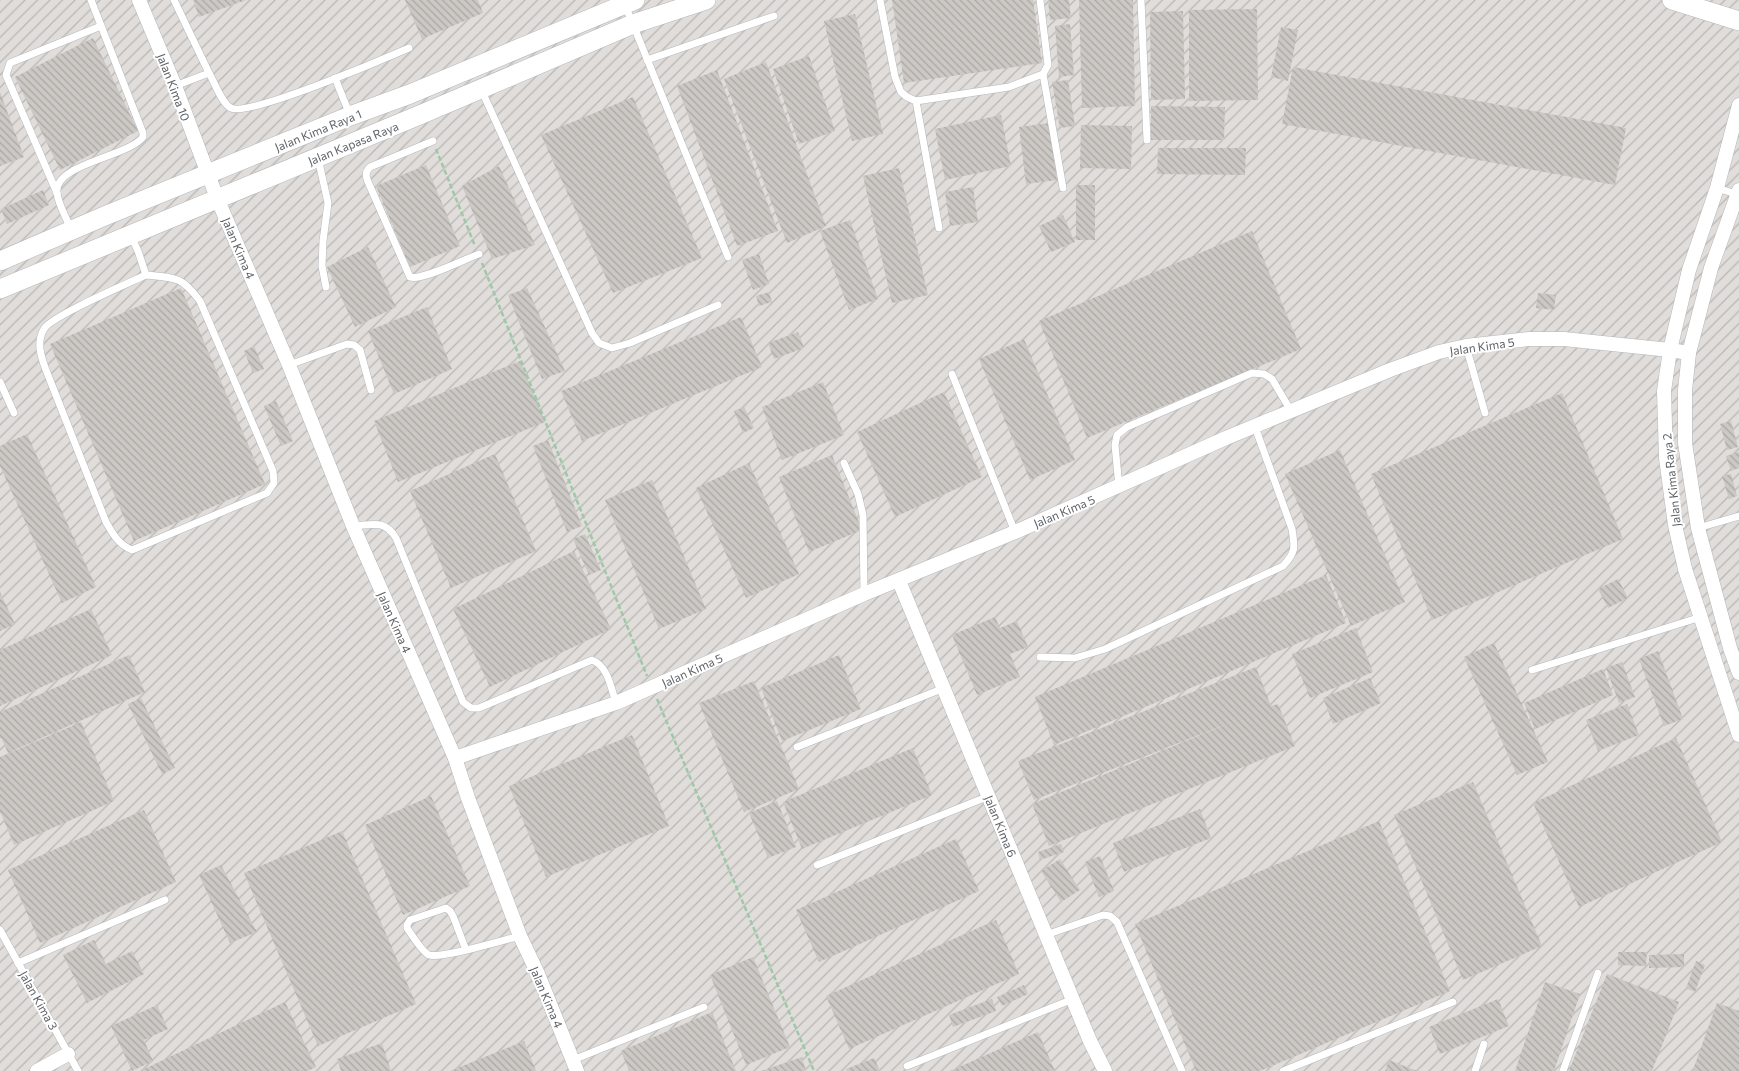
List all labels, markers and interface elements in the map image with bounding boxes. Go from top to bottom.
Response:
street label: Jalan Kima 10 [154,51,193,123]
street label: Jalan Kima Raya 1 [273,106,364,155]
street label: Jalan Kapasa Raya [306,118,401,168]
street label: Jalan Kima 4 [219,215,258,281]
street label: Jalan Kima 5 [1449,335,1516,358]
street label: Jalan Kima Raya 2 [1659,432,1684,527]
street label: Jalan Kima 5 [1031,492,1097,531]
street label: Jalan Kima 4 [374,589,415,655]
street label: Jalan Kima 5 [659,650,725,691]
street label: Jalan Kima 6 [981,793,1020,859]
street label: Jalan Kima 4 [527,964,566,1030]
street label: Jalan Kima 3 [16,968,61,1033]

